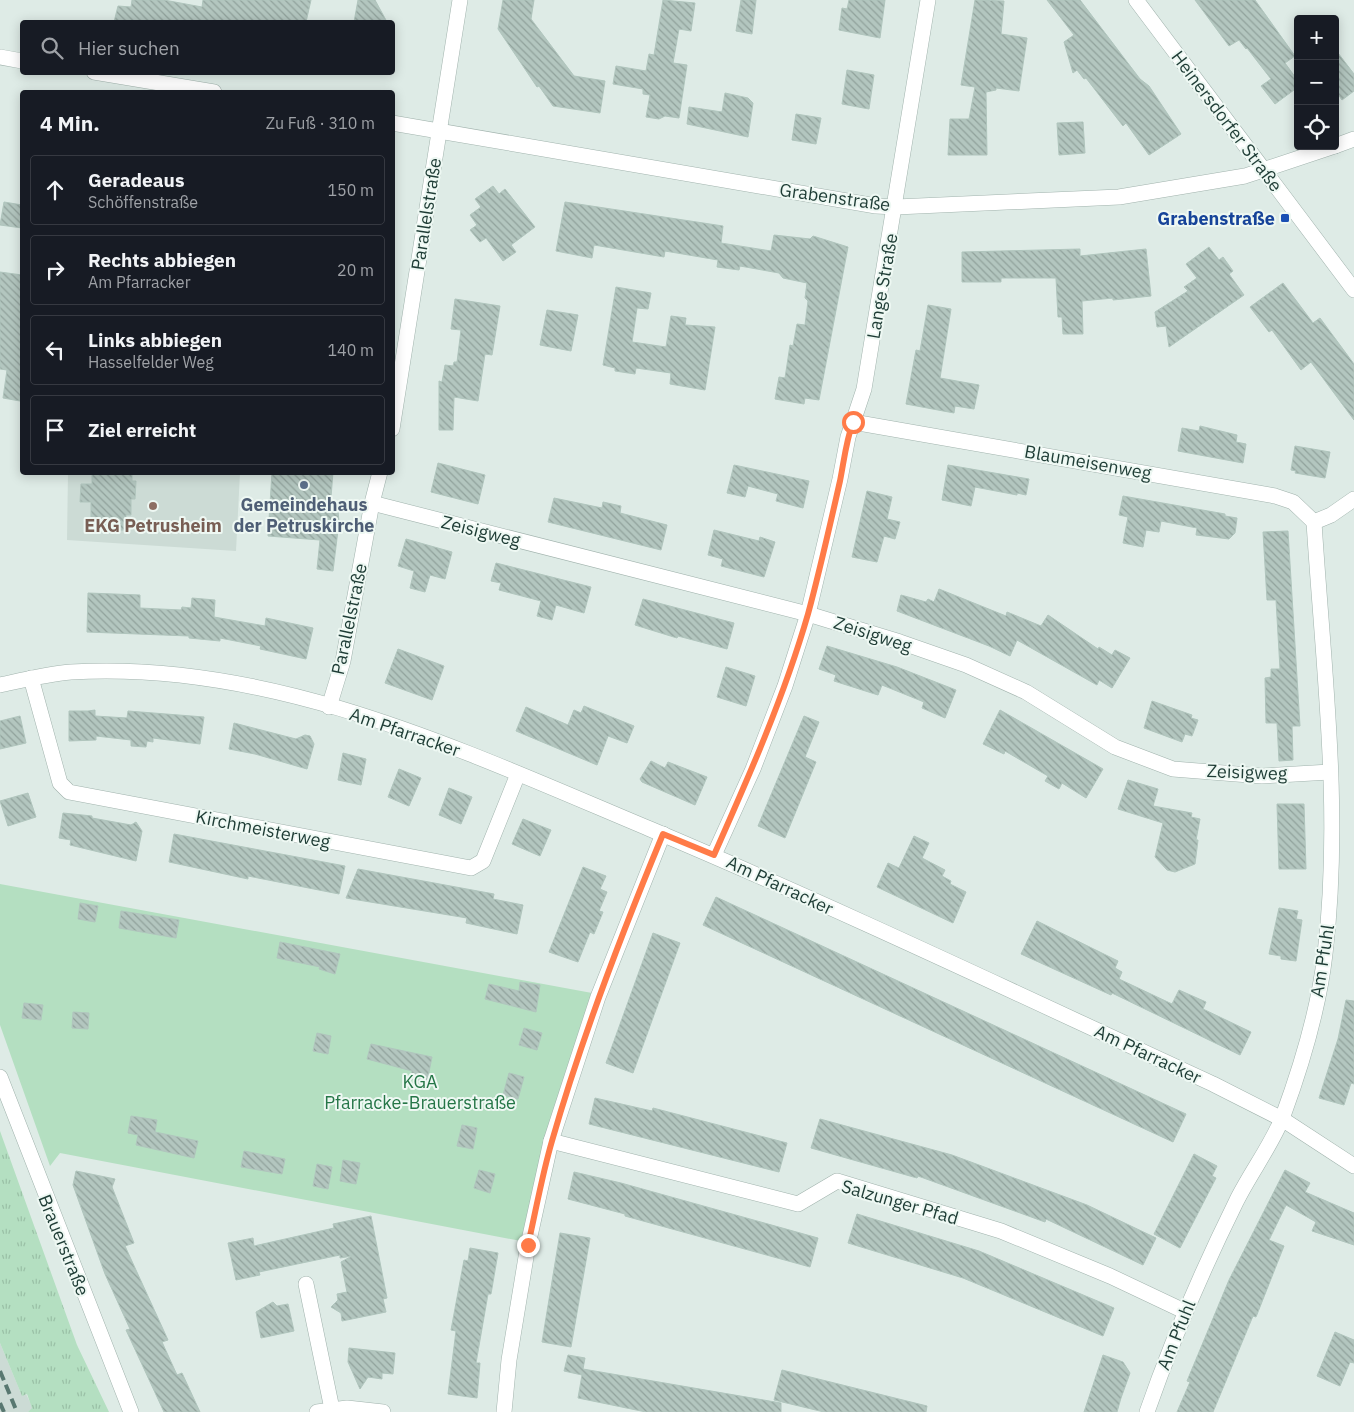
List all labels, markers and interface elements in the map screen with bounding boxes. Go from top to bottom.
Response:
map controls [1294,15,1339,150]
button: + [1294,15,1339,60]
search box [20,20,395,75]
icon: search [38,34,66,62]
text: Hier suchen [78,36,180,60]
street label: Heinersdorfer Straße [1166,46,1288,196]
button: − [1294,60,1339,105]
button: locate [1294,105,1339,150]
text: 4 Min. [40,109,100,137]
text: Zu Fuß · 310 m [266,113,375,133]
street label: Parallelstraße [406,156,446,272]
text: Geradeaus [88,168,185,192]
icon: ahead [41,176,69,204]
street label: Grabenstraße [778,178,892,216]
text: 150 m [327,180,374,200]
text: Schöffenstraße [88,192,198,212]
place label: Grabenstraße [1157,207,1275,230]
marker: Grabenstraße [1279,212,1291,224]
street label: Lange Straße [861,231,903,341]
text: Rechts abbiegen [88,248,236,272]
icon: right [41,256,69,284]
text: 20 m [337,260,374,280]
text: Am Pfarracker [88,272,191,292]
text: Links abbiegen [88,328,222,352]
icon: left [41,336,69,364]
text: 140 m [327,340,374,360]
text: Hasselfelder Weg [88,352,214,372]
route start [842,411,865,434]
icon: arrive [41,416,69,444]
text: Ziel erreicht [88,418,196,442]
street label: Blaumeisenweg [1023,440,1154,485]
marker: Gemeindehaus der Petruskirche [298,479,310,491]
place label: Gemeindehaus der Petruskirche [234,493,374,537]
marker: EKG Petrusheim [147,500,159,512]
street label: Zeisigweg [439,510,523,552]
place label: EKG Petrusheim [84,514,222,537]
street label: Parallelstraße [326,561,372,677]
street label: Zeisigweg [831,611,915,658]
street label: Am Pfarracker [347,702,464,762]
street label: Zeisigweg [1206,759,1288,785]
street label: Kirchmeisterweg [194,805,333,853]
street label: Am Pfarracker [723,850,837,920]
street label: Am Pfuhl [1305,923,1339,999]
street label: Am Pfarracker [1091,1019,1205,1089]
park label: KGA Pfarracke-Brauerstraße [324,1070,516,1114]
street label: Salzunger Pfad [839,1174,961,1230]
street label: Brauerstraße [33,1191,95,1299]
route end [517,1234,540,1257]
street label: Am Pfuhl [1152,1296,1200,1373]

